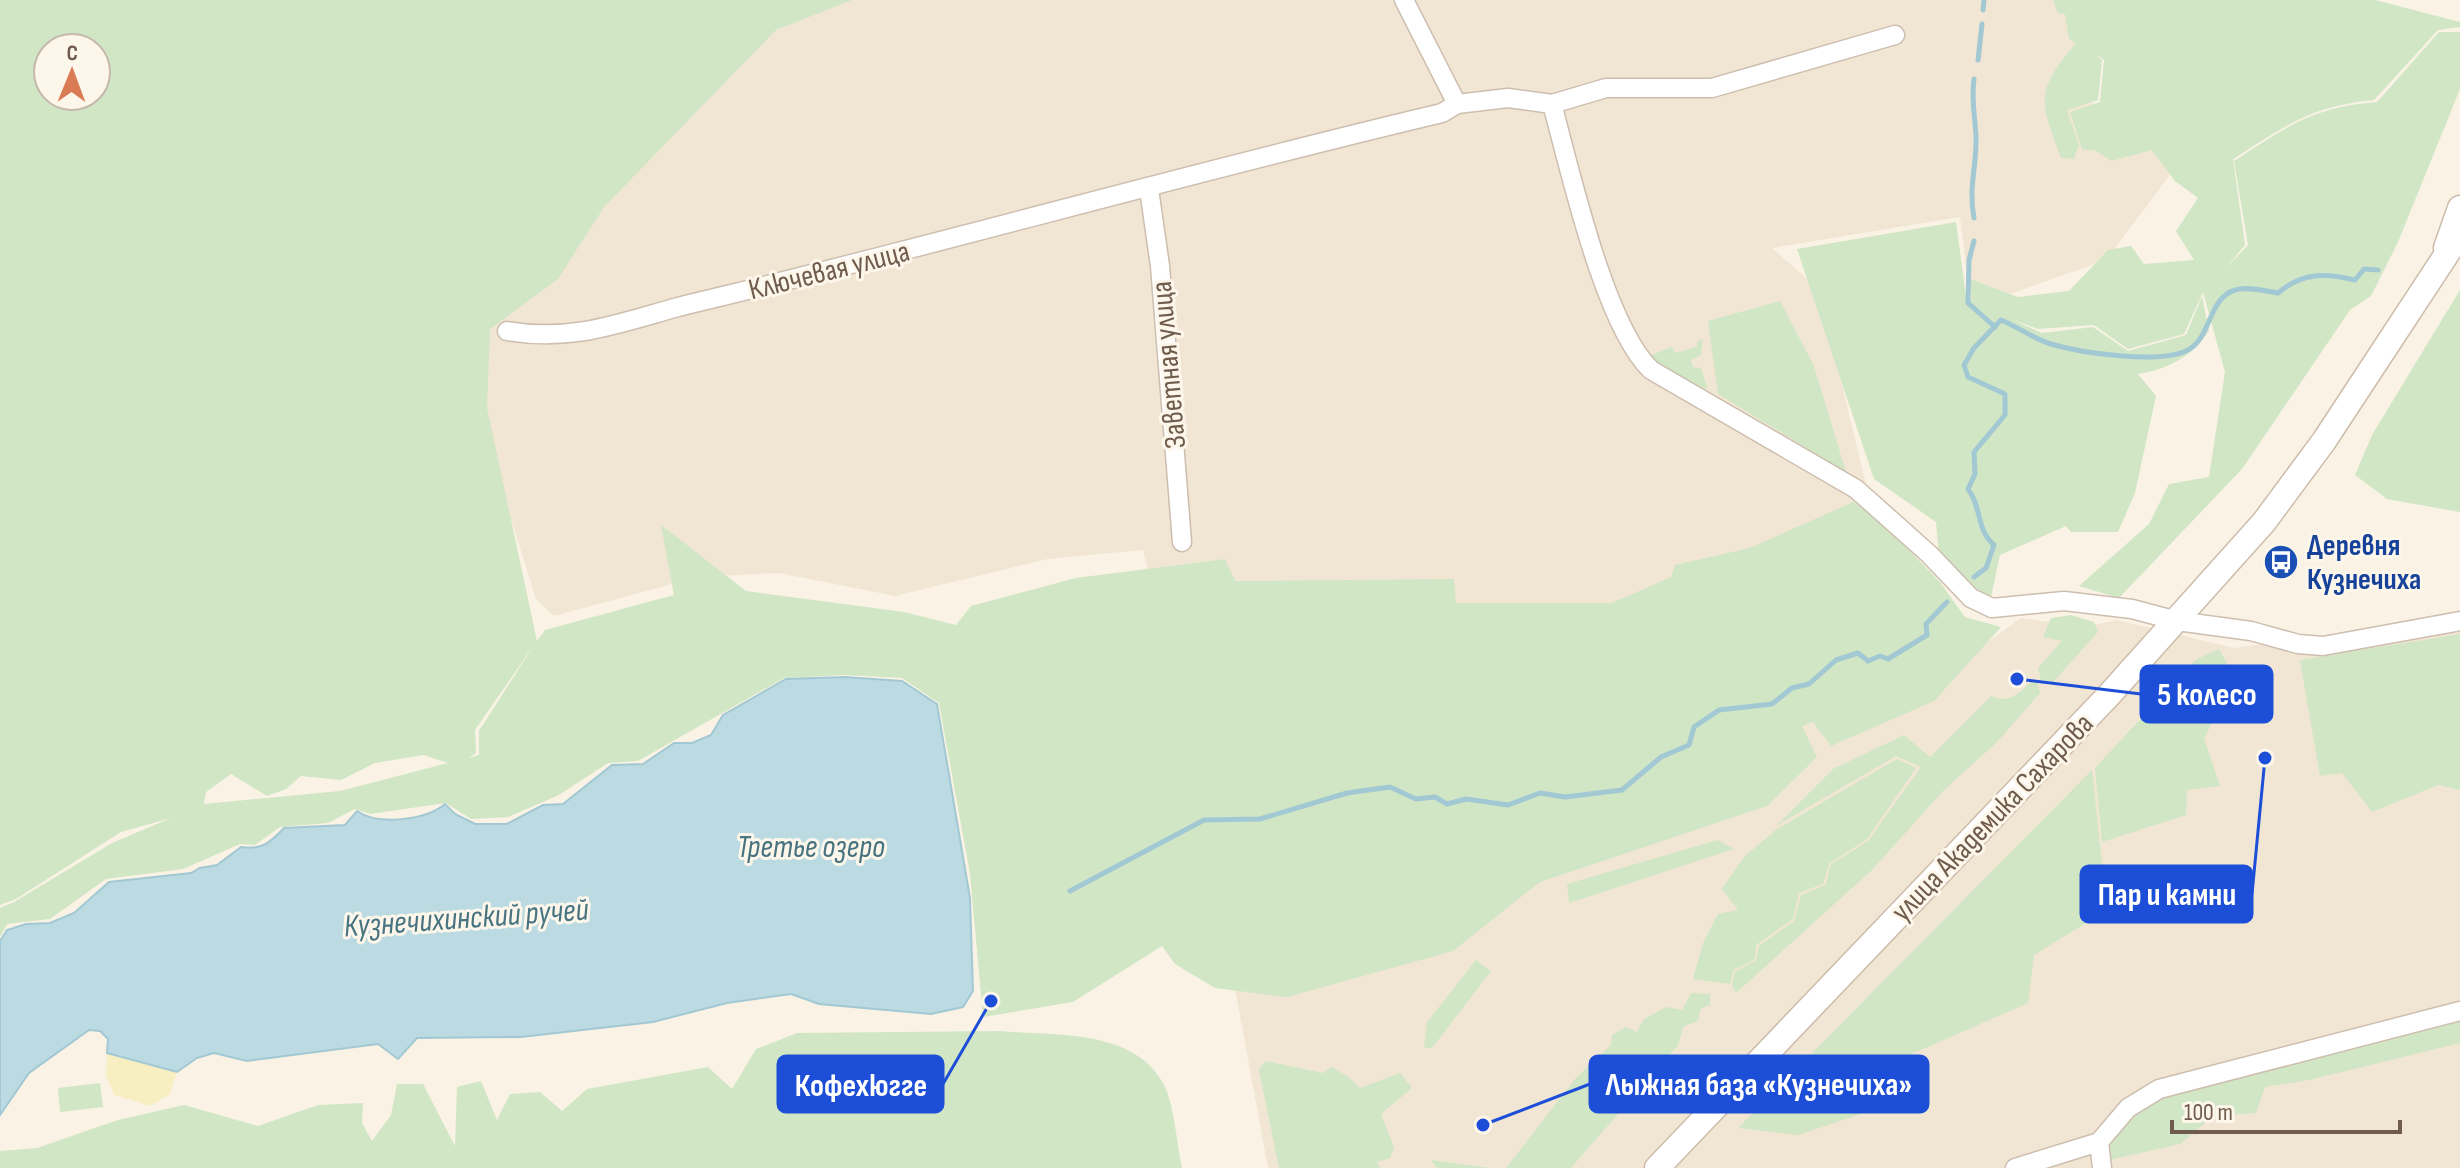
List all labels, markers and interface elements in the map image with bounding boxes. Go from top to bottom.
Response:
north arrow [32,32,112,112]
text: С [66,40,78,67]
street label: Ключевая улица [745,234,913,308]
street label: Заветная улица [1144,280,1194,450]
place label: Деревня Кузнечиха [2307,528,2421,598]
bus stop icon: Деревня Кузнечиха [2262,543,2300,581]
callout: 5 колесо [2141,666,2272,722]
text: 5 колесо [2157,676,2257,715]
street label: улица Академика Сахарова [1884,706,2101,929]
water label: Третье озеро [737,828,885,867]
callout: Пар и камни [2081,866,2252,922]
text: Пар и камни [2098,876,2236,915]
water label: Кузнечихинский ручей [343,890,590,946]
callout: Кофехюгге [778,1056,943,1112]
callout: Лыжная база «Кузнечиха» [1590,1056,1928,1112]
text: Лыжная база «Кузнечиха» [1605,1066,1912,1105]
text: Кофехюгге [795,1067,927,1106]
scale bar [2172,1084,2400,1134]
text: 100 m [2184,1098,2233,1127]

